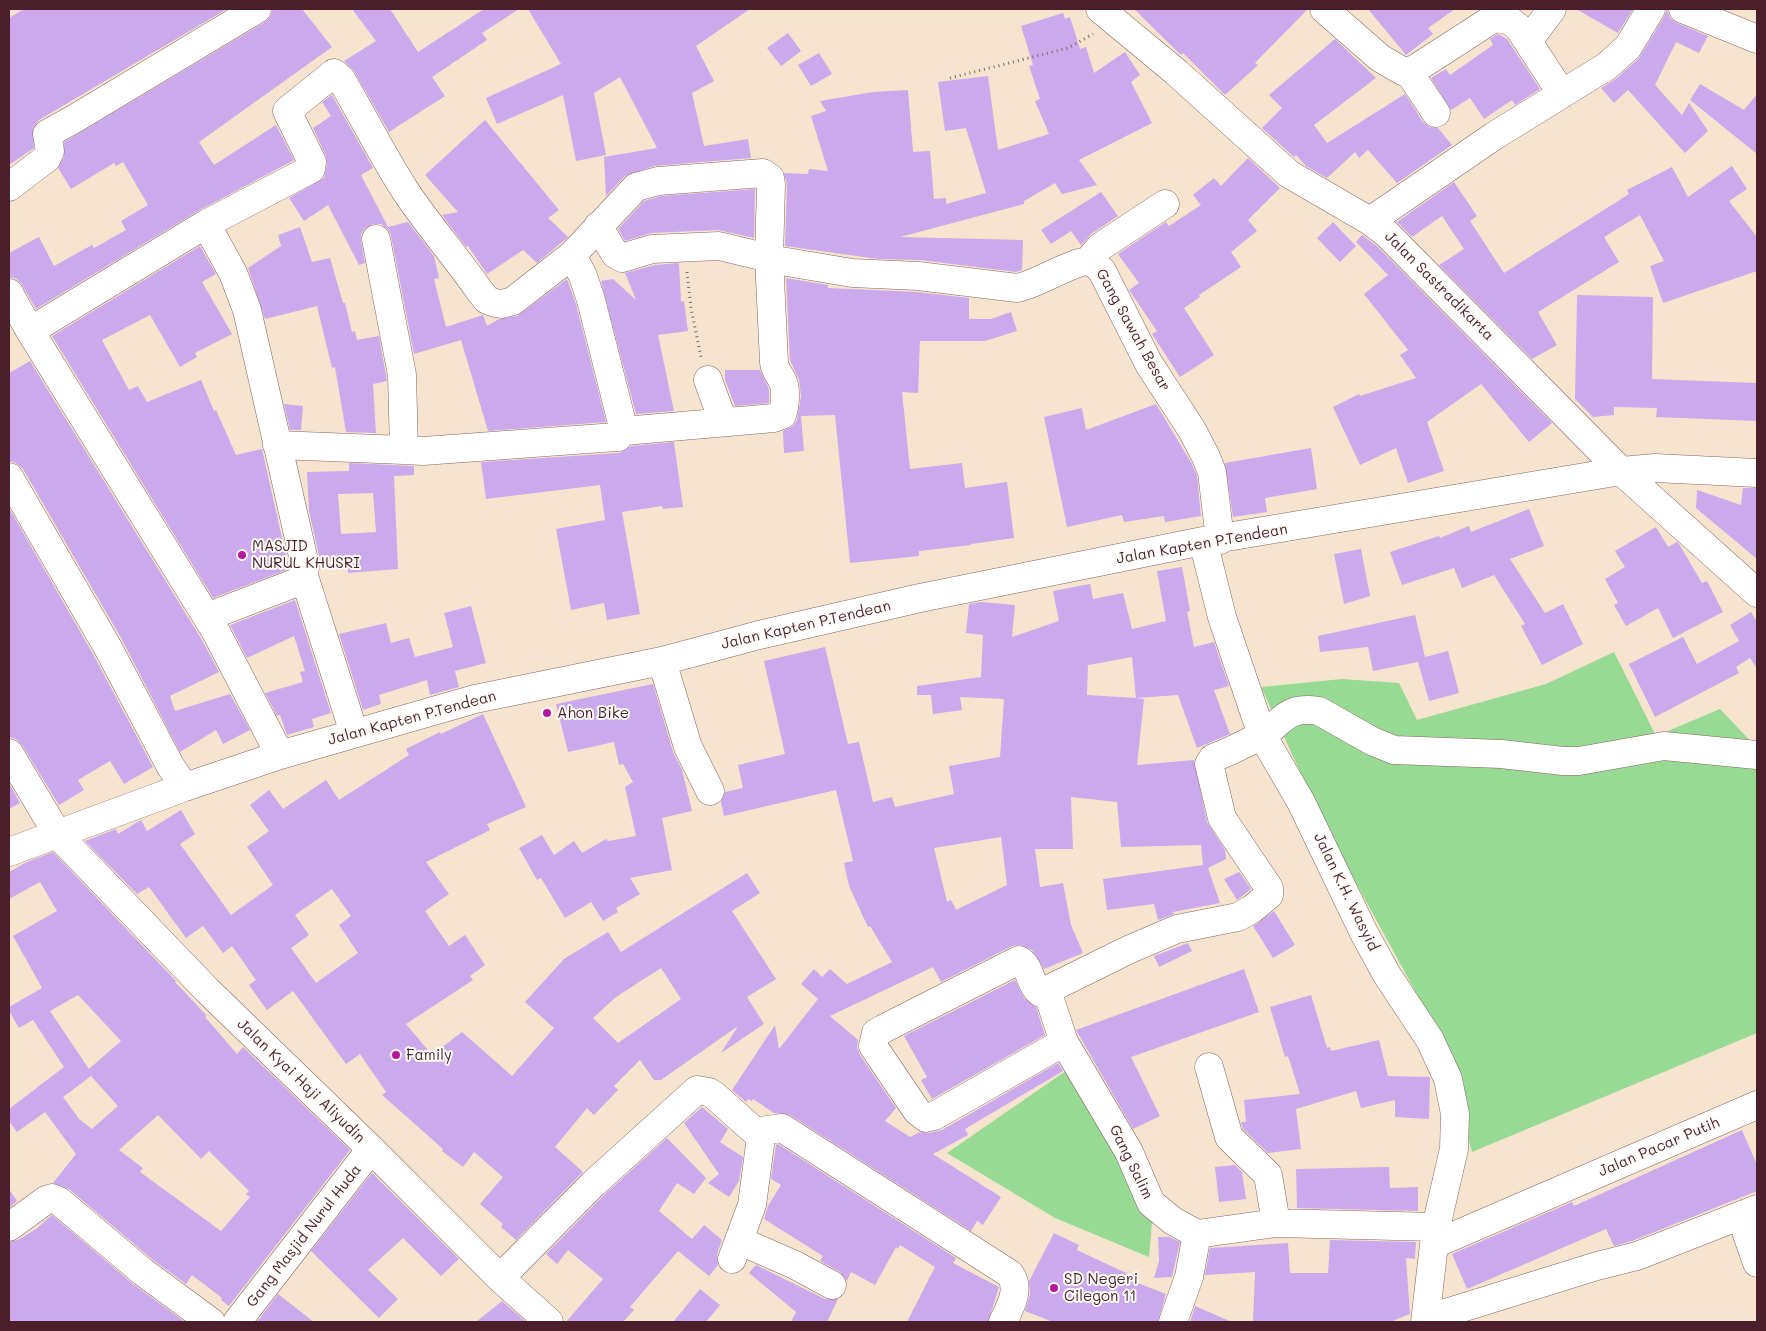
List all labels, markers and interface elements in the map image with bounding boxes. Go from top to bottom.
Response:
street label: Jalan Sastradikarta [1381,228,1497,344]
street label: Gang Sawah Besar [1092,266,1174,394]
street label: Jalan Kapten P.Tendean [1115,520,1289,568]
place label: MASJID NURUL KHUSRI [252,537,360,572]
marker: MASJID NURUL KHUSRI [236,549,248,561]
street label: Jalan Kapten P.Tendean [719,597,893,653]
street label: Jalan Kapten P.Tendean [326,687,498,749]
place label: Ahon Bike [557,704,629,722]
marker: Ahon Bike [541,707,553,719]
street label: Jalan K.H. Wasyid [1310,830,1382,954]
street label: Jalan Kyai Haji Aliyudin [233,1015,369,1147]
place label: Family [406,1046,452,1064]
marker: Family [390,1049,402,1061]
street label: Jalan Pacar Putih [1596,1113,1722,1181]
street label: Gang Salim [1105,1122,1157,1202]
street label: Gang Masjid Nurul Huda [243,1161,365,1311]
place label: SD Negeri Cilegon 11 [1064,1270,1138,1305]
marker: SD Negeri Cilegon 11 [1048,1282,1060,1294]

